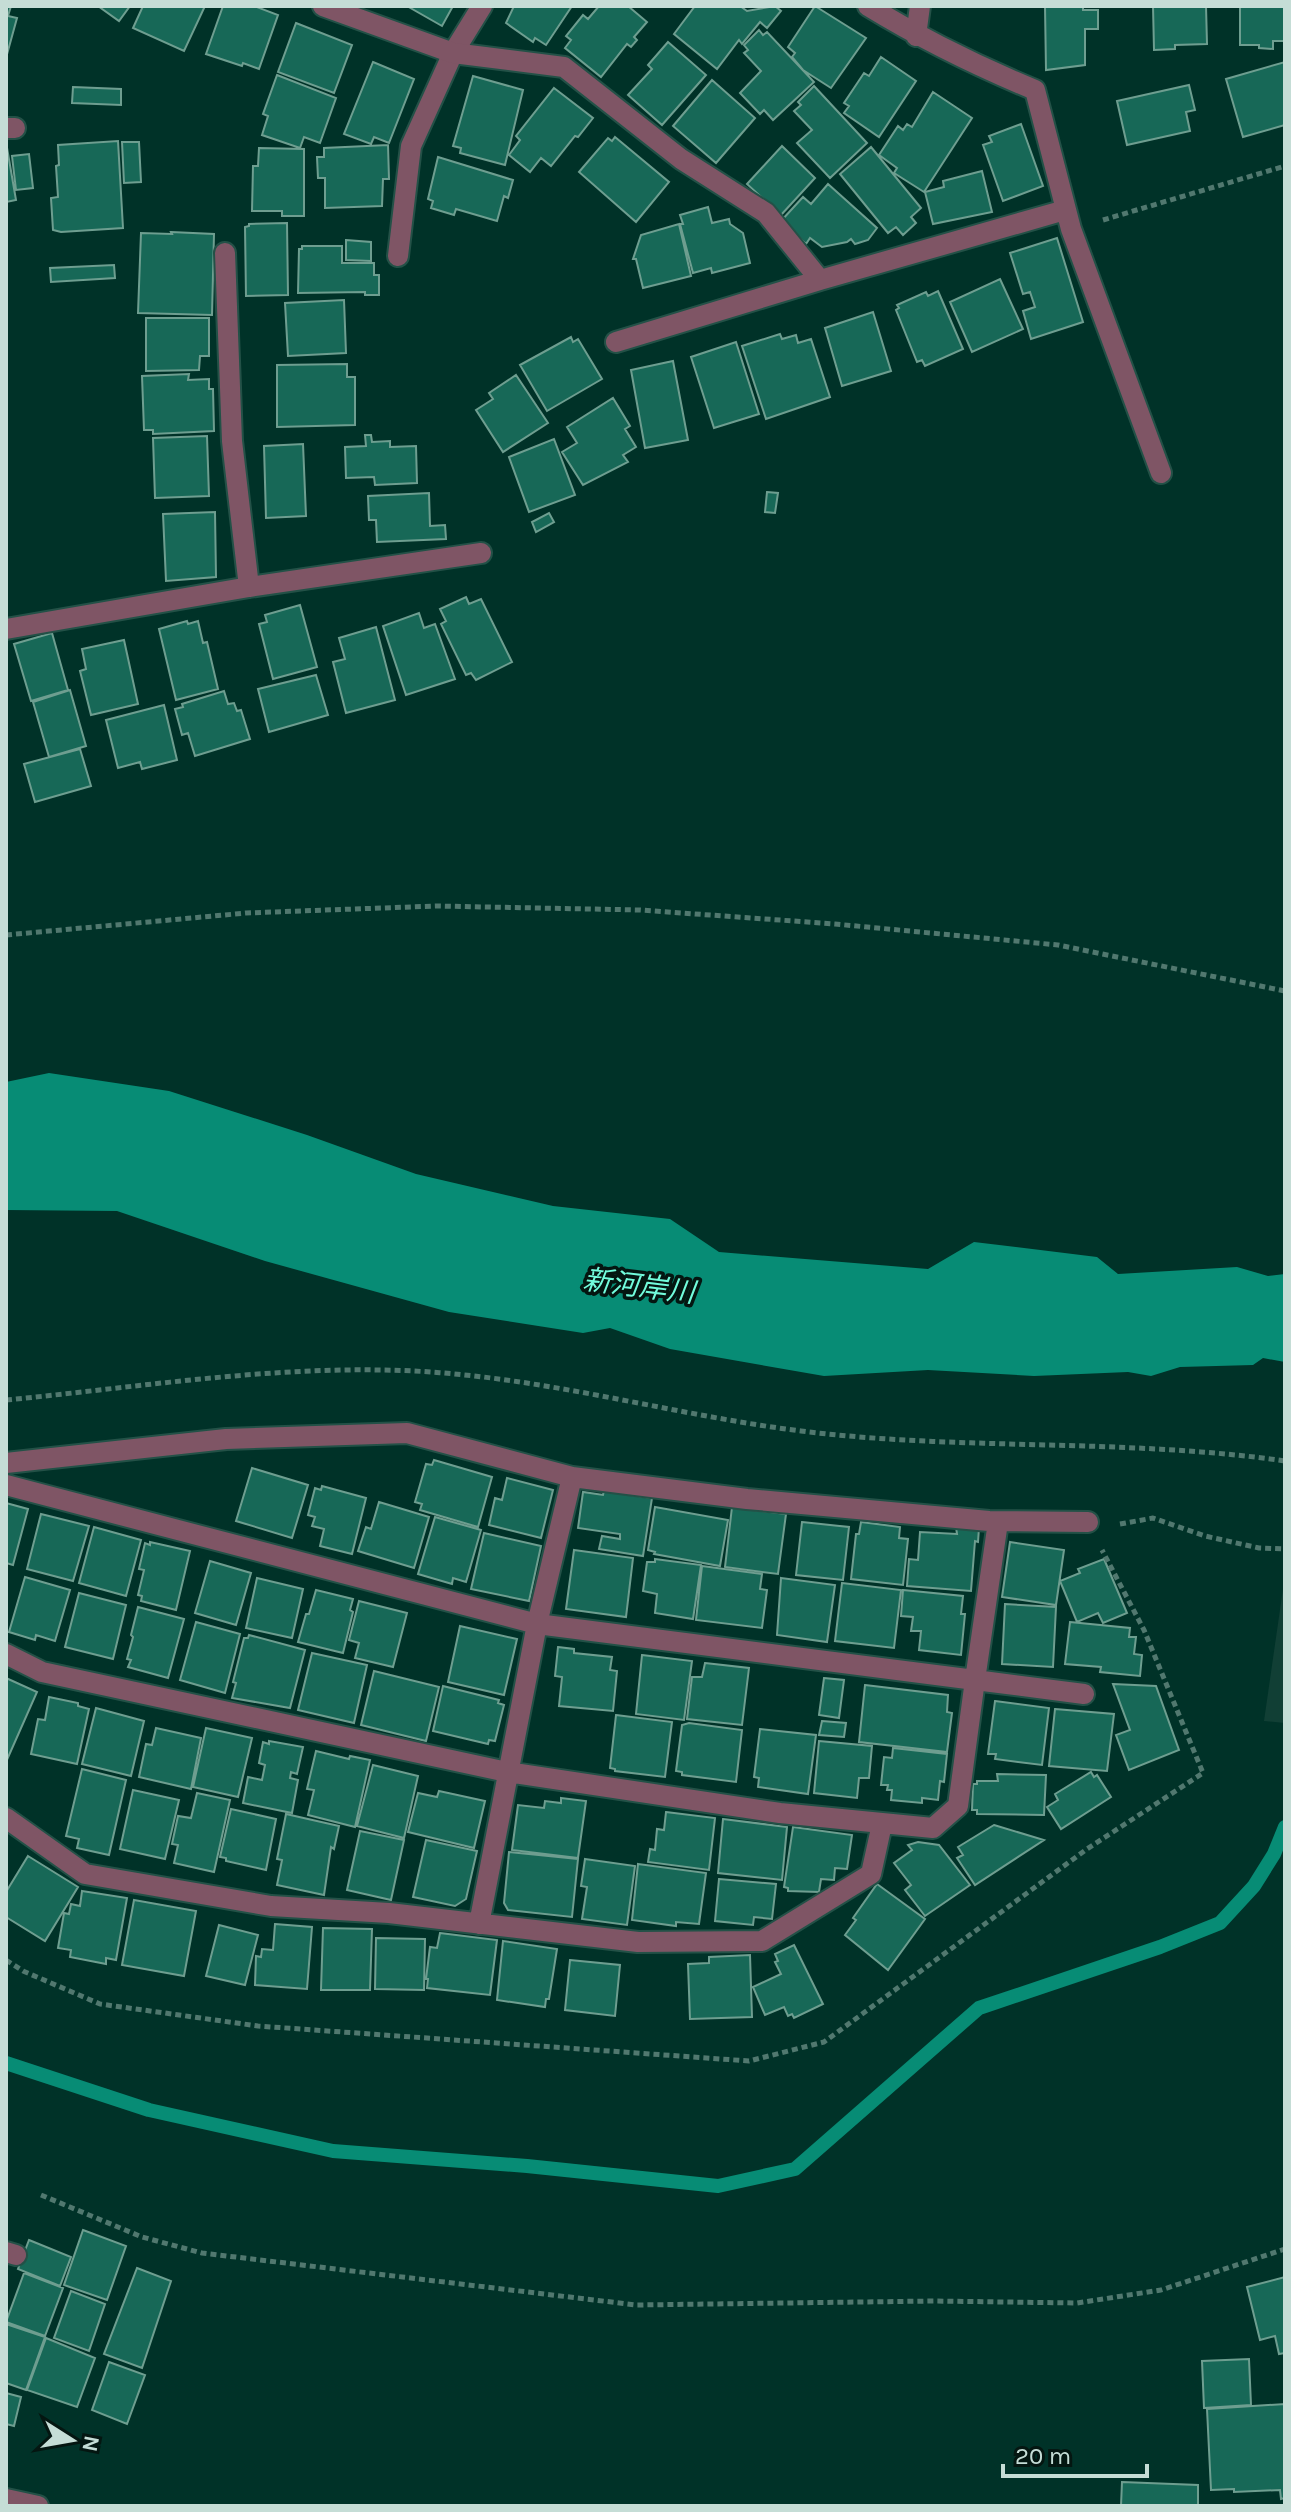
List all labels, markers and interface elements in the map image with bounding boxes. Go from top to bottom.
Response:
water label: 新河岸川 [581,1263,700,1310]
north arrow [32,2400,112,2480]
scale bar [1003,2428,1147,2478]
text: N [76,2433,105,2454]
text: 20 m [1015,2442,1071,2470]

